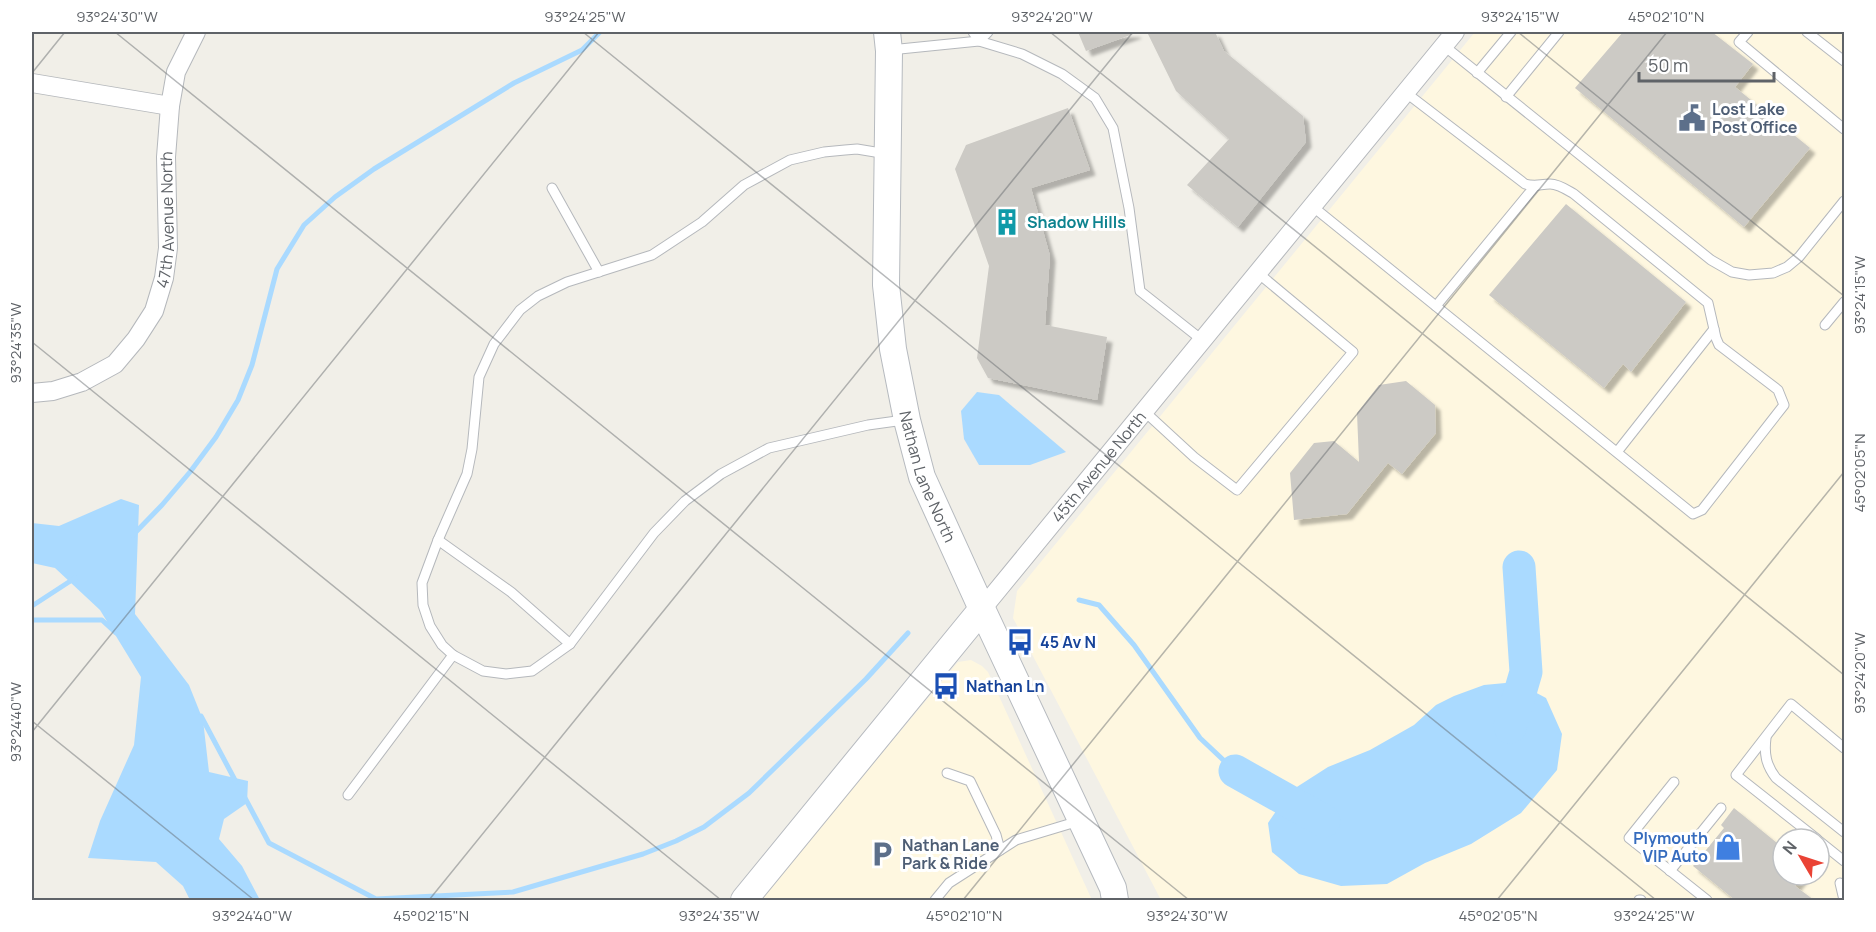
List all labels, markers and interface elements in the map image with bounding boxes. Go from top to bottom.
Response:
text: 93°24'30"W [76,6,158,27]
text: 93°24'25"W [544,6,626,27]
text: 93°24'20"W [1011,6,1093,27]
text: 93°24'15"W [1481,6,1559,27]
text: 45°02'10"N [1628,6,1704,27]
scale bar [1639,45,1774,83]
text: 50 m [1648,53,1688,77]
place label: Lost Lake Post Office [1712,98,1798,138]
public building icon: Lost Lake Post Office [1677,103,1707,133]
street label: 47th Avenue North [151,151,179,291]
building icon: Shadow Hills [992,207,1022,237]
place label: Shadow Hills [1027,211,1126,233]
text: 93°24'15"W [1849,256,1870,334]
text: 93°24'35"W [5,302,26,384]
street label: 45th Avenue North [1046,406,1151,527]
street label: Nathan Lane North [894,409,961,546]
text: 45°02'05"N [1849,433,1870,513]
bus stop icon: 45 Av N [1005,627,1035,657]
place label: 45 Av N [1040,631,1096,653]
text: 93°24'20"W [1849,632,1870,714]
bus stop icon: Nathan Ln [931,671,961,701]
place label: Nathan Ln [966,675,1045,697]
text: 93°24'40"W [5,682,26,762]
place label: Plymouth VIP Auto [1633,827,1708,867]
north arrow [1771,827,1831,887]
shop icon: Plymouth VIP Auto [1713,832,1743,862]
place label: Nathan Lane Park & Ride [902,834,1000,874]
text: N [1777,836,1802,859]
parking icon: Nathan Lane Park & Ride [867,839,897,869]
text: 93°24'40"W [212,905,292,926]
text: 45°02'15"N [393,905,469,926]
text: 93°24'35"W [678,905,760,926]
text: 45°02'10"N [926,905,1002,926]
text: 93°24'30"W [1146,905,1228,926]
text: 45°02'05"N [1458,905,1538,926]
text: 93°24'25"W [1613,905,1695,926]

